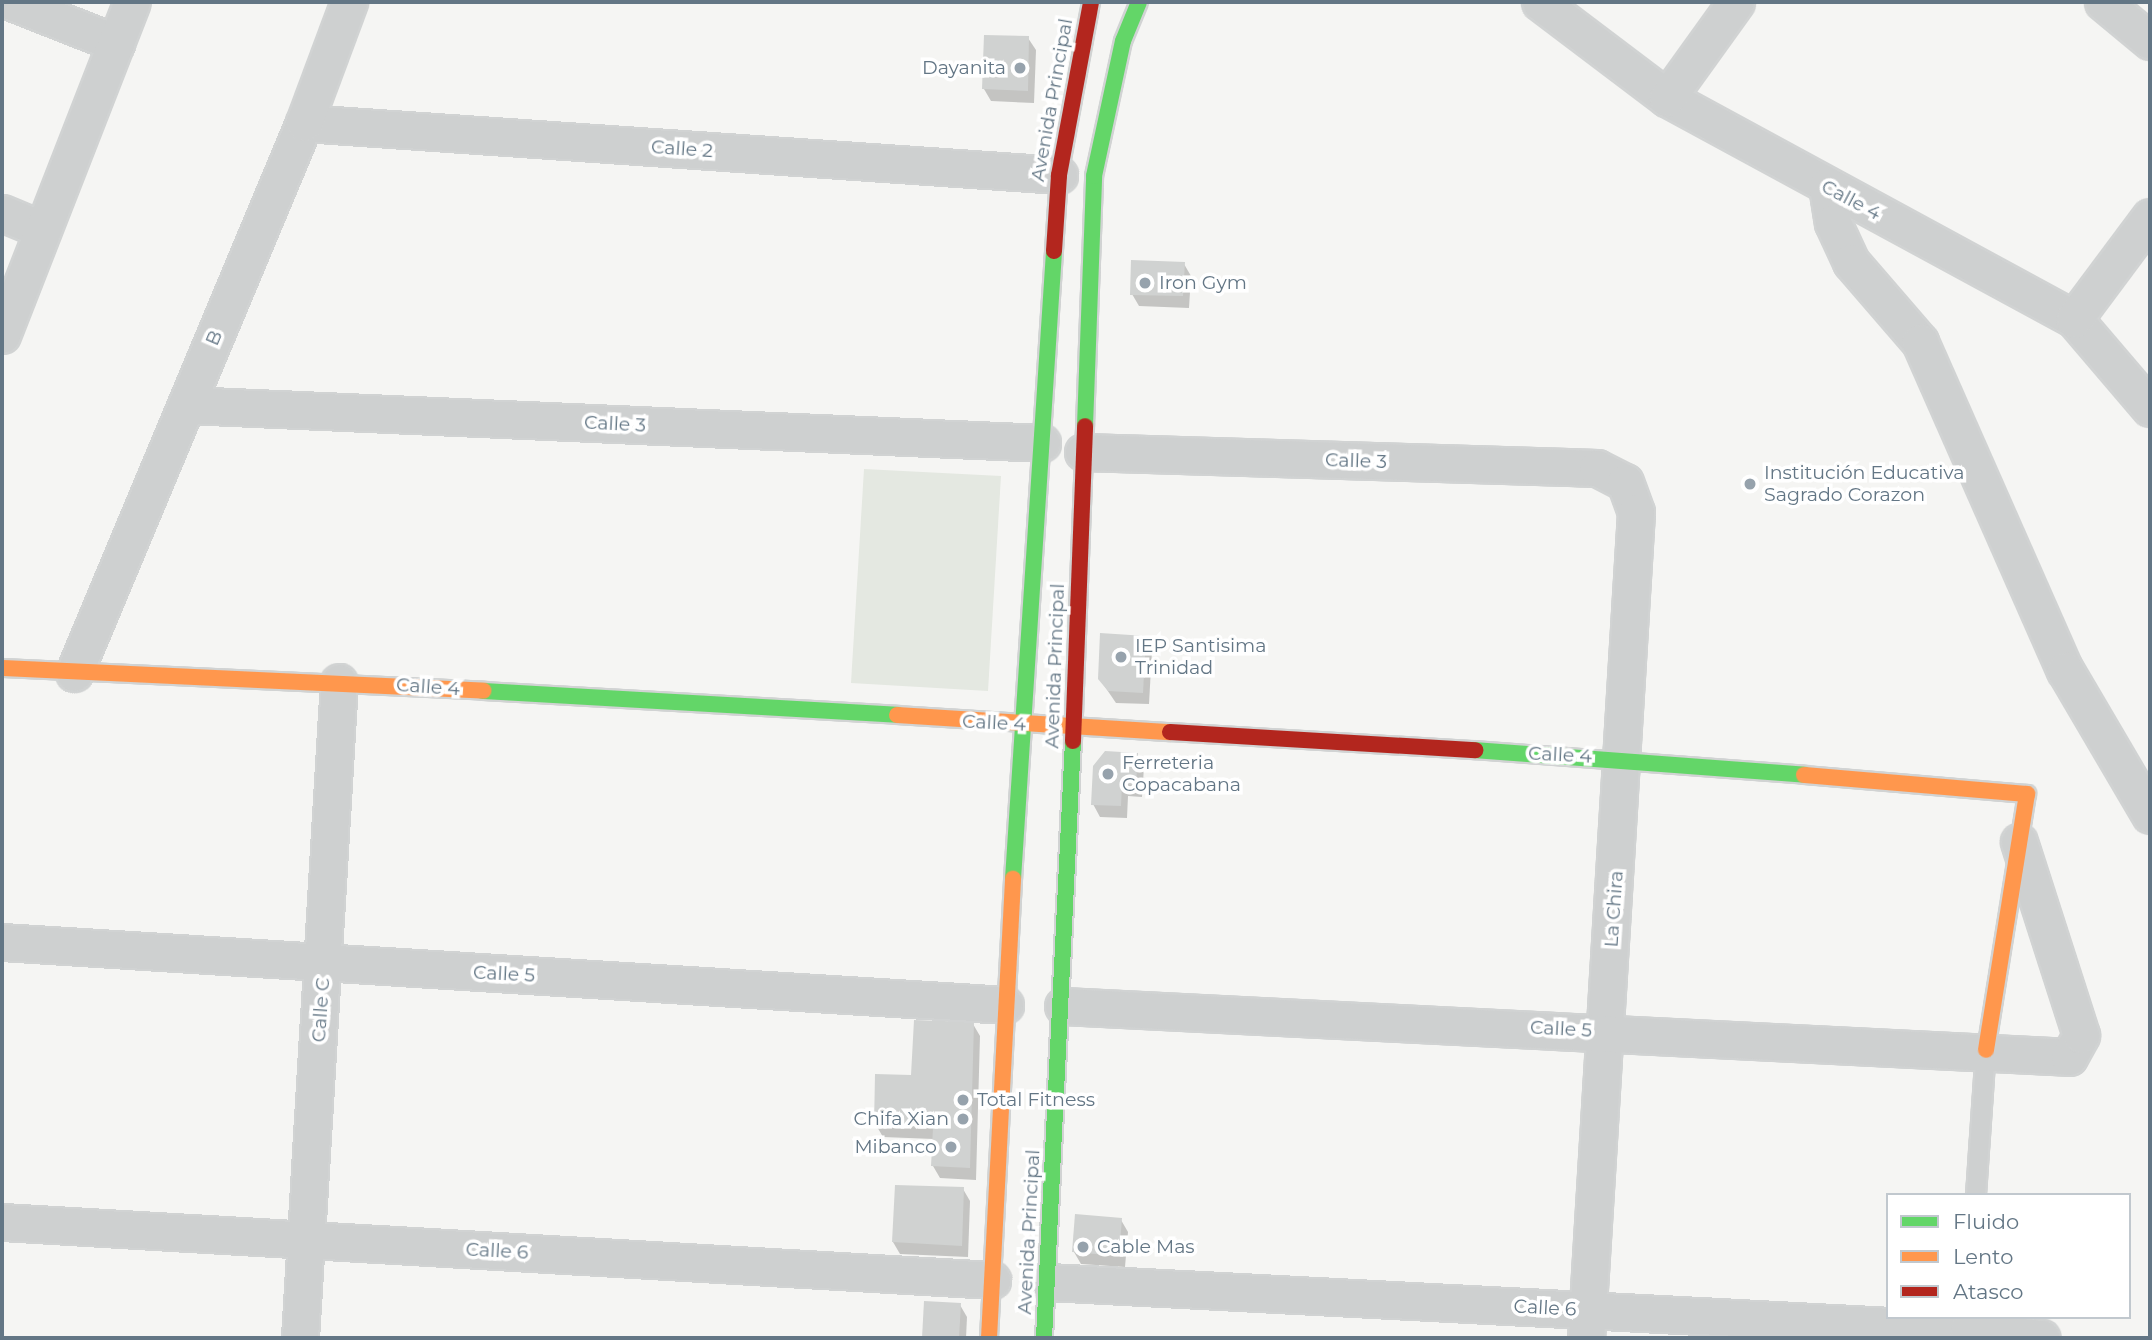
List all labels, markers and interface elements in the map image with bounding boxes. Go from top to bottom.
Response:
street label: Avenida Principal [1026,17,1078,183]
place label: Dayanita [922,57,1006,79]
marker: Dayanita [1012,60,1028,76]
street label: Calle 2 [650,135,714,163]
street label: Calle 4 [1817,175,1885,225]
place label: Iron Gym [1159,272,1247,294]
marker: Iron Gym [1137,275,1153,291]
street label: B [201,327,227,349]
street label: Calle 3 [583,411,647,437]
street label: Calle 3 [1325,449,1387,473]
place label: Institución Educativa Sagrado Corazon [1764,462,1964,506]
marker: Institución Educativa Sagrado Corazon [1742,476,1758,492]
street label: Avenida Principal [1041,583,1069,749]
place label: IEP Santisima Trinidad [1135,635,1266,679]
marker: IEP Santisima Trinidad [1113,649,1129,665]
street label: Calle 4 [395,673,461,701]
street label: Calle 4 [962,710,1026,736]
street label: Calle 4 [1528,742,1592,768]
place label: Ferreteria Copacabana [1122,752,1241,796]
marker: Ferreteria Copacabana [1100,766,1116,782]
street label: La Chira [1600,870,1628,948]
street label: Calle 5 [472,961,536,987]
street label: Calle C [307,977,335,1043]
street label: Calle 5 [1529,1016,1593,1042]
place label: Total Fitness [977,1089,1095,1111]
marker: Total Fitness [955,1092,971,1108]
place label: Chifa Xian [854,1108,949,1130]
marker: Chifa Xian [955,1111,971,1127]
place label: Mibanco [854,1136,937,1158]
marker: Mibanco [943,1139,959,1155]
street label: Avenida Principal [1013,1149,1045,1315]
legend [1886,1193,2131,1319]
text: Fluido [1953,1209,2019,1234]
place label: Cable Mas [1097,1236,1195,1258]
street label: Calle 6 [465,1238,529,1264]
marker: Cable Mas [1075,1239,1091,1255]
text: Lento [1953,1244,2013,1269]
text: Atasco [1953,1279,2024,1304]
street label: Calle 6 [1513,1295,1577,1321]

